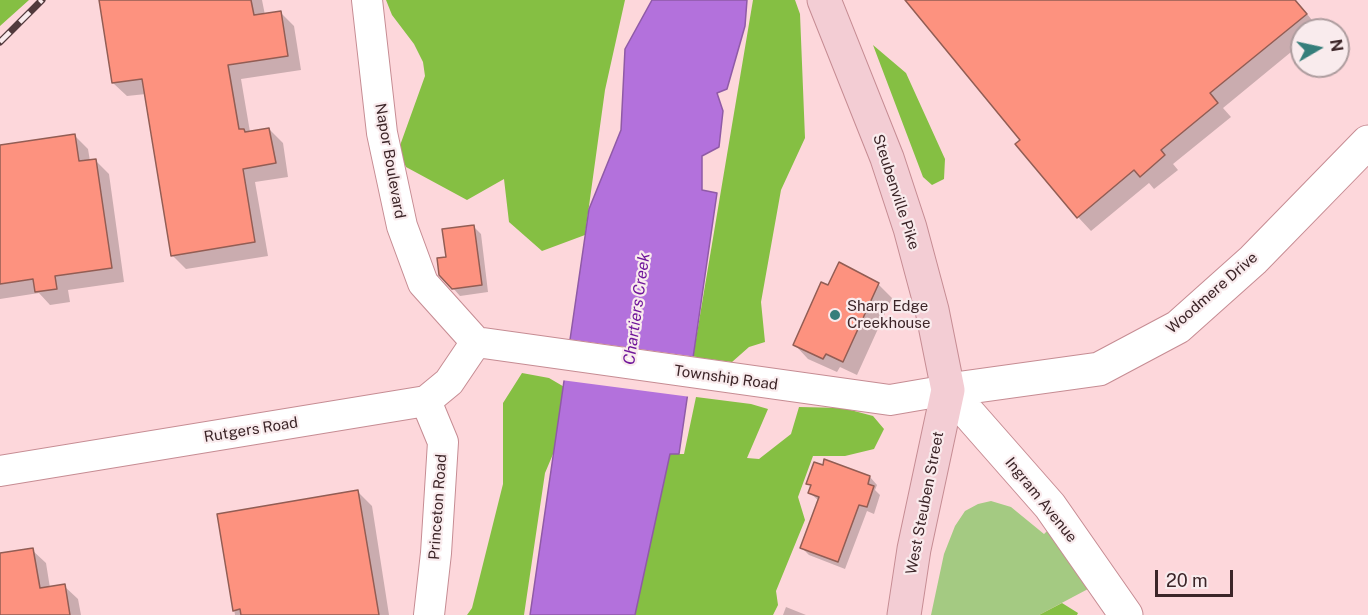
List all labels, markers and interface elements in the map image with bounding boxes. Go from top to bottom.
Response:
north arrow [1290,18,1350,78]
text: N [1326,38,1347,53]
street label: Napor Boulevard [371,102,409,220]
street label: Steubenville Pike [869,132,923,252]
street label: Woodmere Drive [1163,249,1261,337]
water label: Chartiers Creek [620,252,654,366]
place label: Sharp Edge Creekhouse [847,297,930,332]
marker: Sharp Edge Creekhouse [828,308,842,322]
street label: Township Road [673,362,779,394]
street label: Rutgers Road [203,414,299,446]
street label: West Steuben Street [902,430,948,576]
street label: Princeton Road [425,453,451,561]
street label: Ingram Avenue [1001,454,1081,546]
scale bar [1158,558,1236,596]
text: 20 m [1166,570,1208,591]

